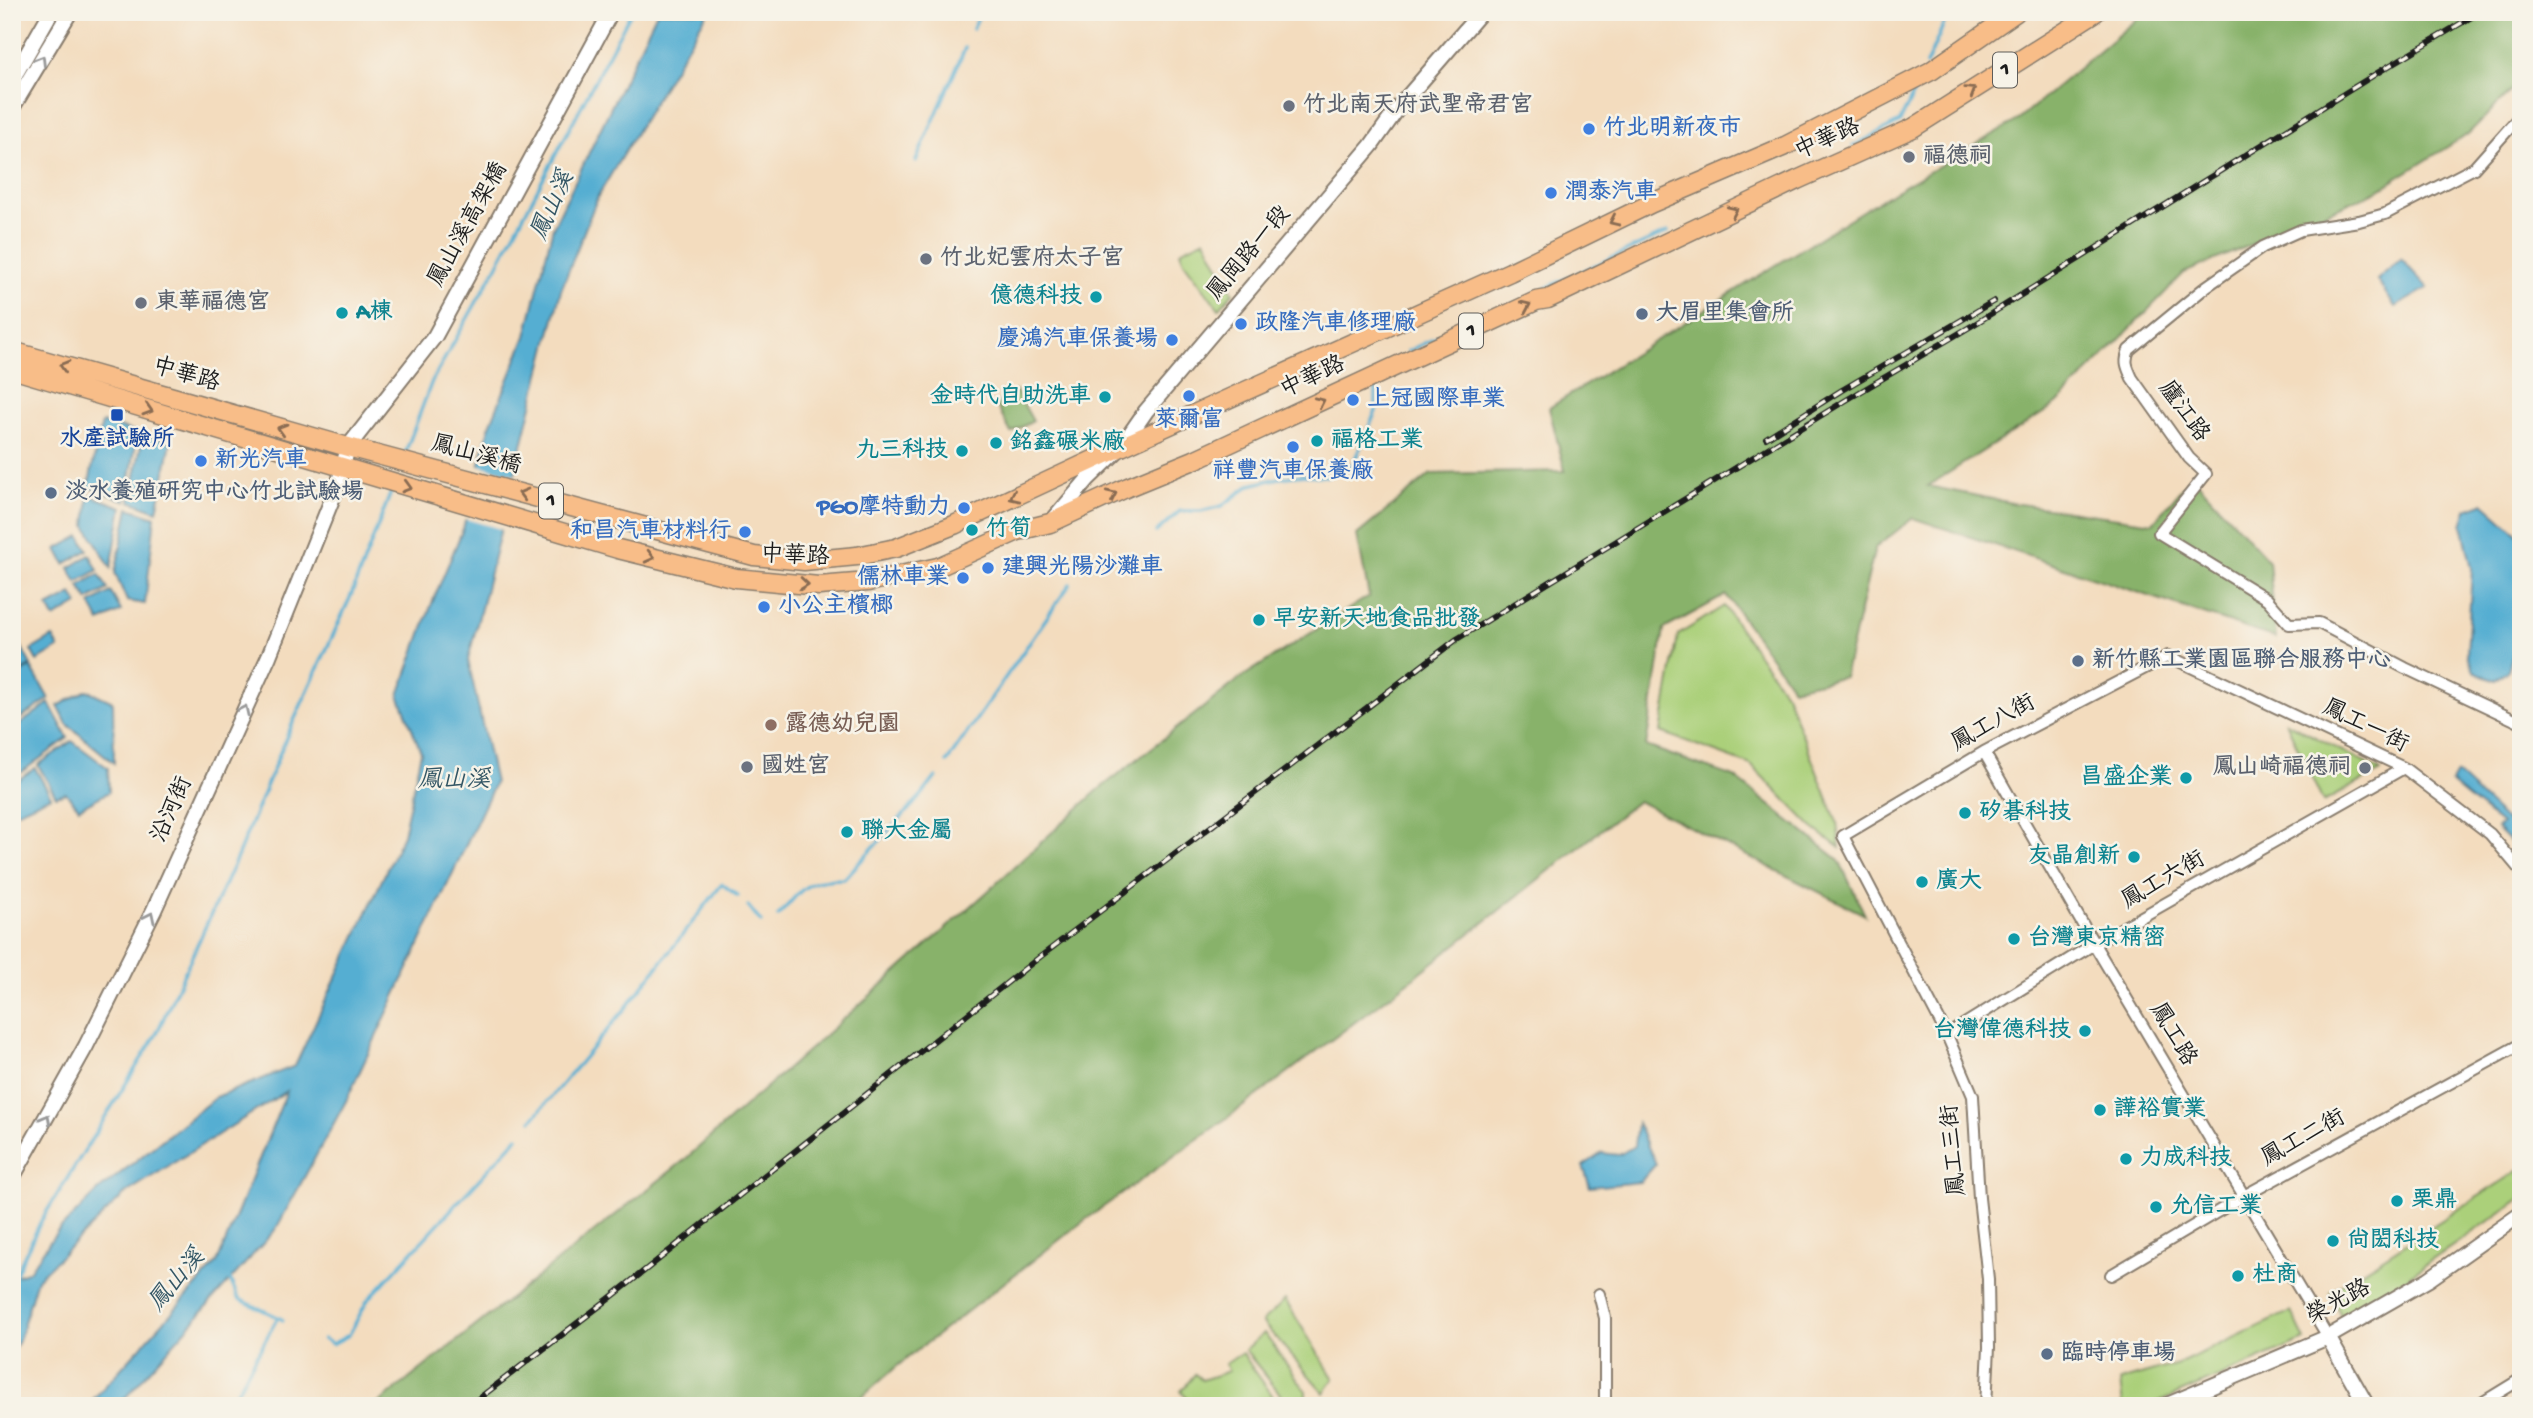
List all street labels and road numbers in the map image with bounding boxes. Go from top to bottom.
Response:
road number: 1 [1993,52,2017,88]
street label: 中華路 [1791,113,1865,166]
street label: 鳳山溪高架橋 [422,157,514,292]
street label: 鳳岡路一段 [1202,201,1297,307]
road number: 1 [1459,314,1483,348]
street label: 中華路 [1276,350,1350,405]
street label: 中華路 [149,353,223,398]
street label: 廬江路 [2152,375,2216,448]
street label: 鳳山溪橋 [428,430,524,481]
road number: 1 [539,484,563,518]
street label: 中華路 [760,541,830,572]
street label: 鳳工八街 [1947,690,2041,758]
street label: 鳳工一街 [2318,695,2412,759]
street label: 沿河街 [147,773,199,847]
street label: 鳳工六街 [2117,845,2211,916]
street label: 鳳工路 [2143,998,2202,1072]
street label: 鳳工三街 [1938,1103,1972,1197]
street label: 鳳工二街 [2257,1105,2351,1173]
street label: 榮光路 [2301,1273,2376,1331]

